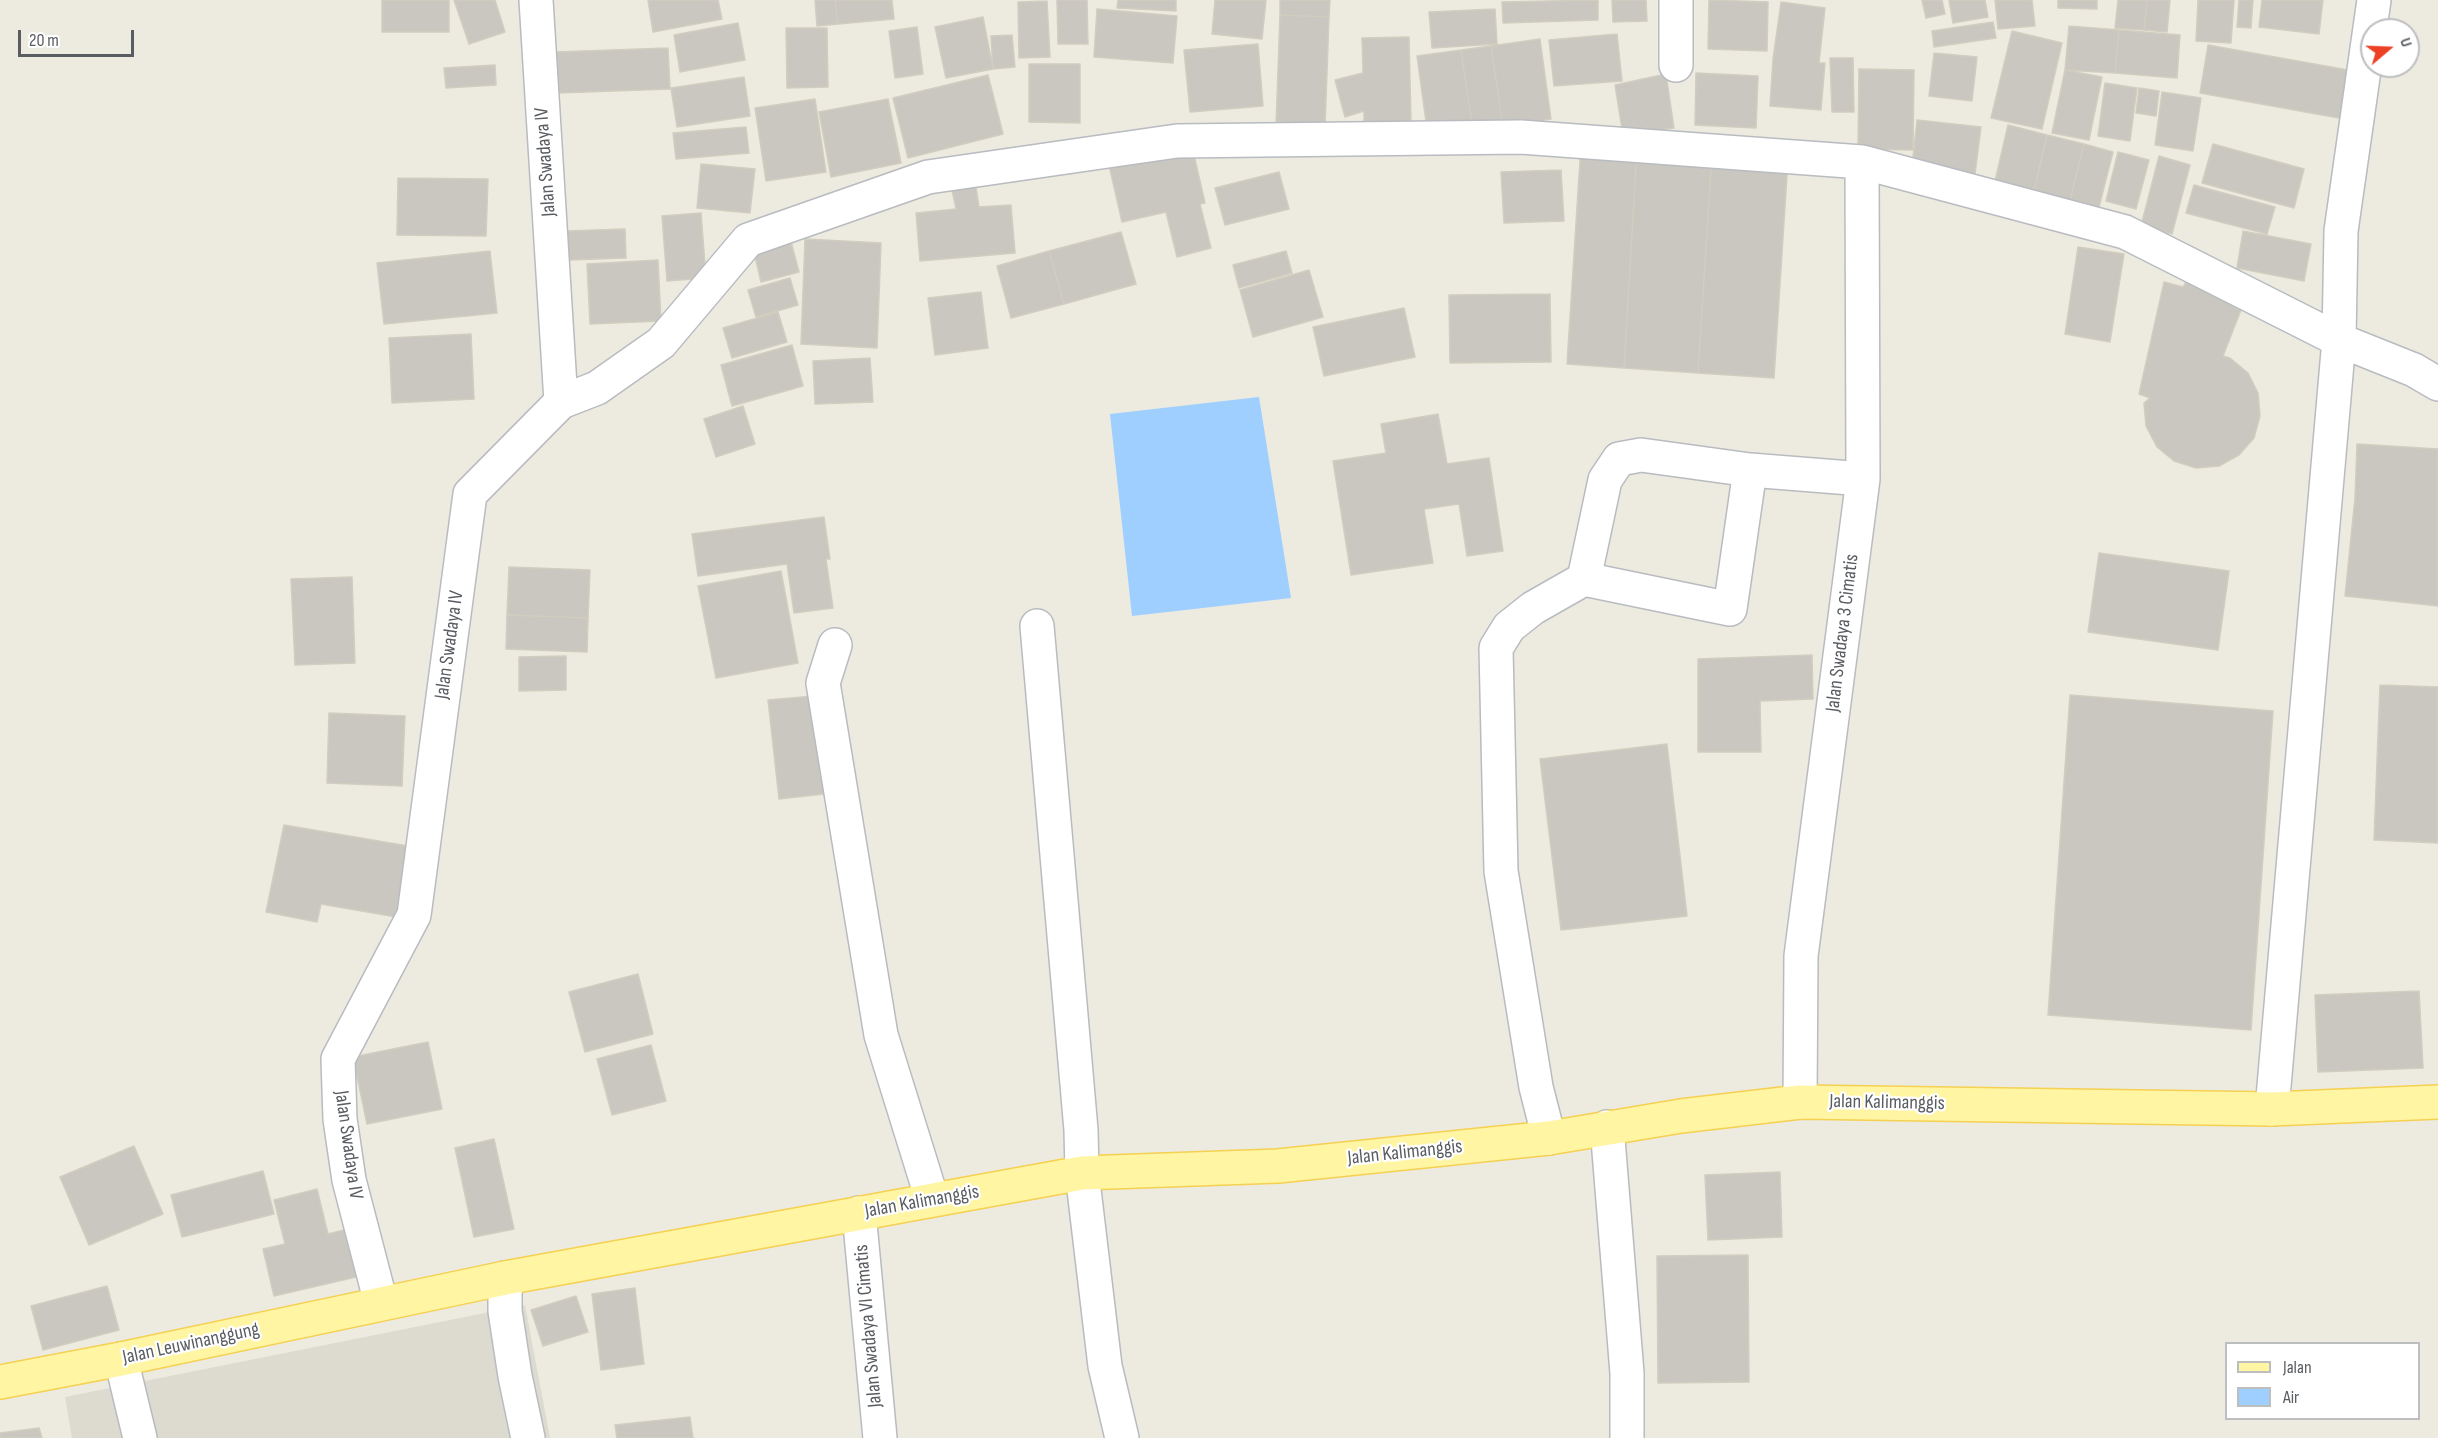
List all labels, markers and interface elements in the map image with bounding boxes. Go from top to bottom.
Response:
scale bar [21,18,136,56]
north arrow [2360,18,2420,78]
text: 20 m [29,30,59,51]
text: U [2395,36,2416,50]
street label: Jalan Swadaya IV [530,107,562,217]
street label: Jalan Swadaya 3 Cimatis [1821,553,1865,713]
street label: Jalan Swadaya IV [431,589,469,701]
street label: Jalan Swadaya IV [329,1089,367,1201]
street label: Jalan Kalimanggis [1829,1090,1945,1116]
street label: Jalan Kalimanggis [1346,1135,1464,1171]
street label: Jalan Kalimanggis [863,1180,981,1224]
street label: Jalan Swadaya VI Cimatis [850,1243,888,1409]
street label: Jalan Leuwinanggung [120,1318,262,1370]
legend [2225,1342,2420,1420]
text: Jalan [2283,1357,2312,1378]
text: Air [2283,1387,2299,1408]

